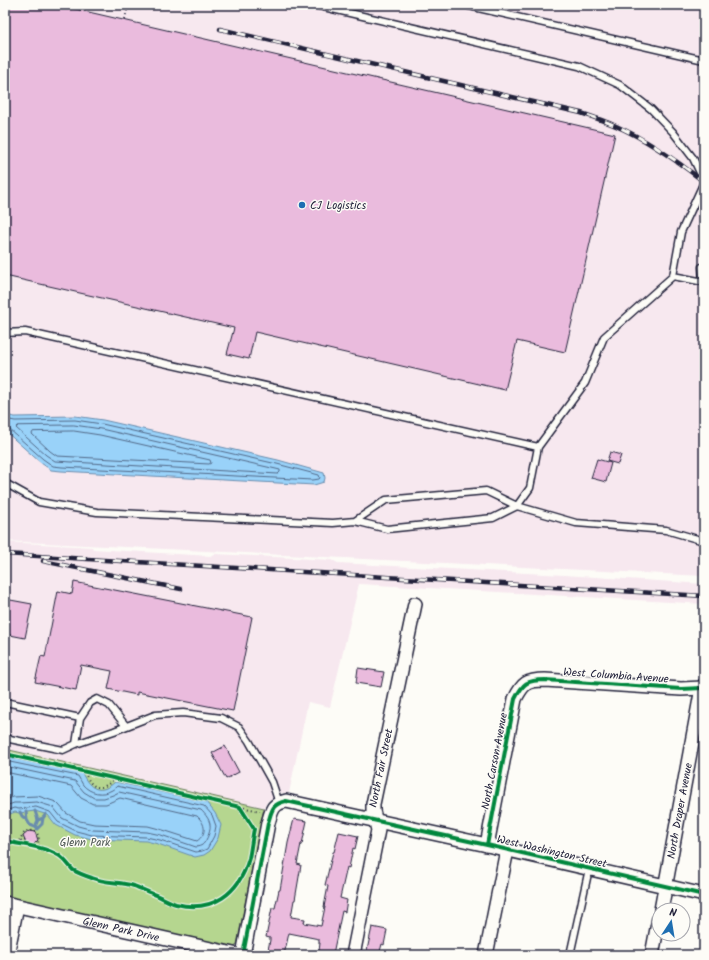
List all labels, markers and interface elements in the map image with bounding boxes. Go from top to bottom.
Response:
place label: CJ Logistics [310,197,366,215]
marker: CJ Logistics [297,200,307,210]
street label: West Columbia Avenue [563,663,669,689]
street label: North Carson Avenue [477,711,513,811]
street label: North Fair Street [365,726,399,809]
street label: North Draper Avenue [663,761,698,860]
street label: West Washington Street [495,831,609,874]
park label: Glenn Park [60,834,111,852]
north arrow [651,902,691,942]
text: N [668,904,678,923]
street label: Glenn Park Drive [81,913,161,947]

